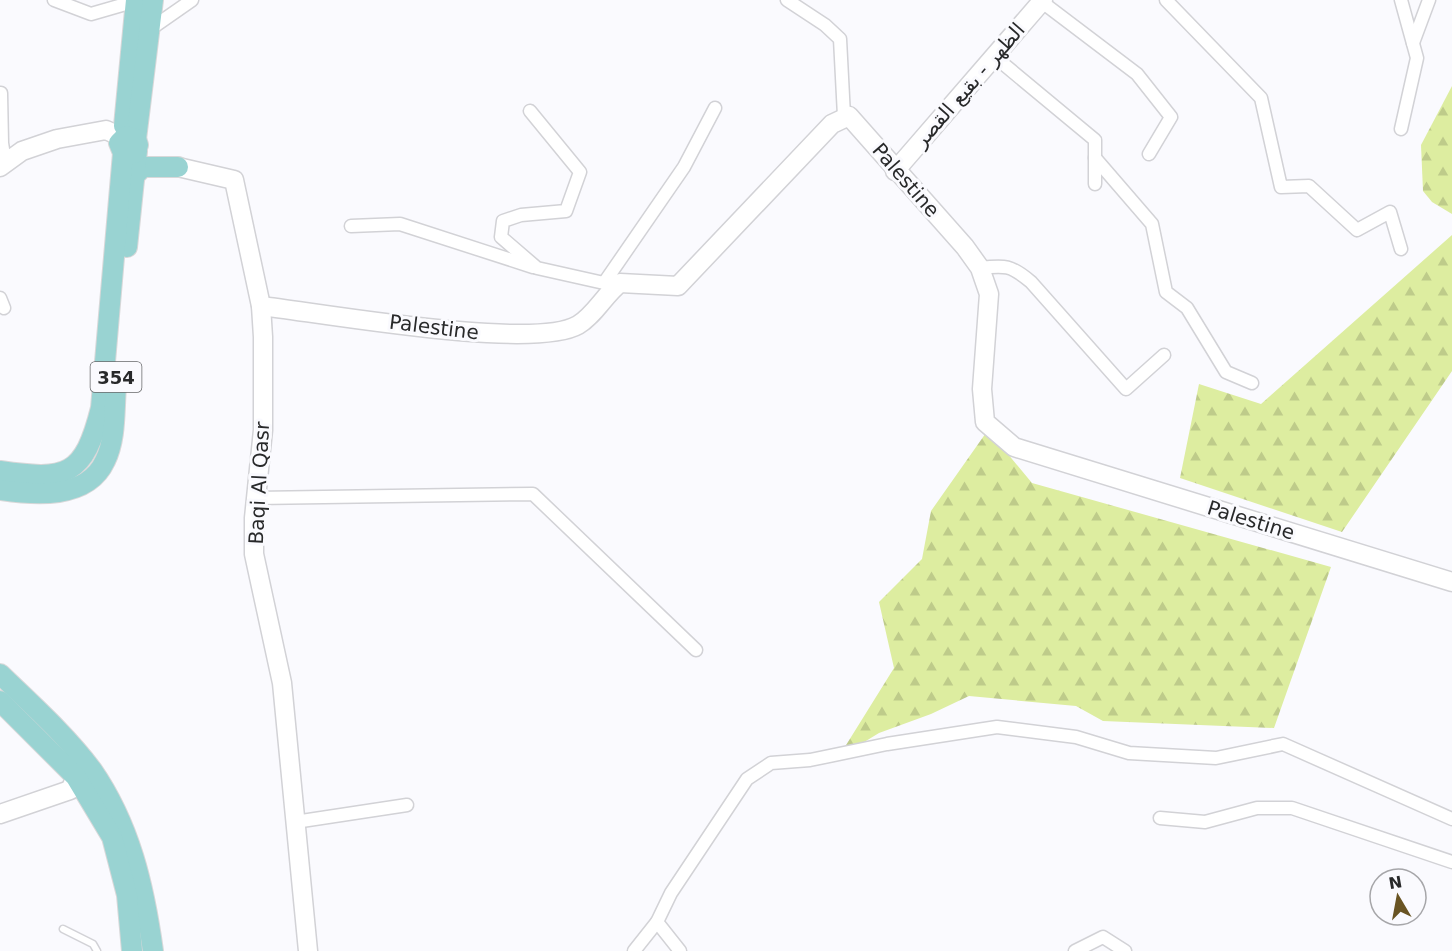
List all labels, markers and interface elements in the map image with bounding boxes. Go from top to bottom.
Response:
street label: الظهر - بقيع القصر [908,18,1030,153]
street label: Palestine [867,138,945,222]
street label: Palestine [388,310,480,344]
road number: 354 [90,362,142,392]
street label: Baqi Al Qasr [244,420,274,545]
street label: Palestine [1204,495,1298,545]
north arrow [1368,867,1428,927]
text: N [1387,872,1404,893]

